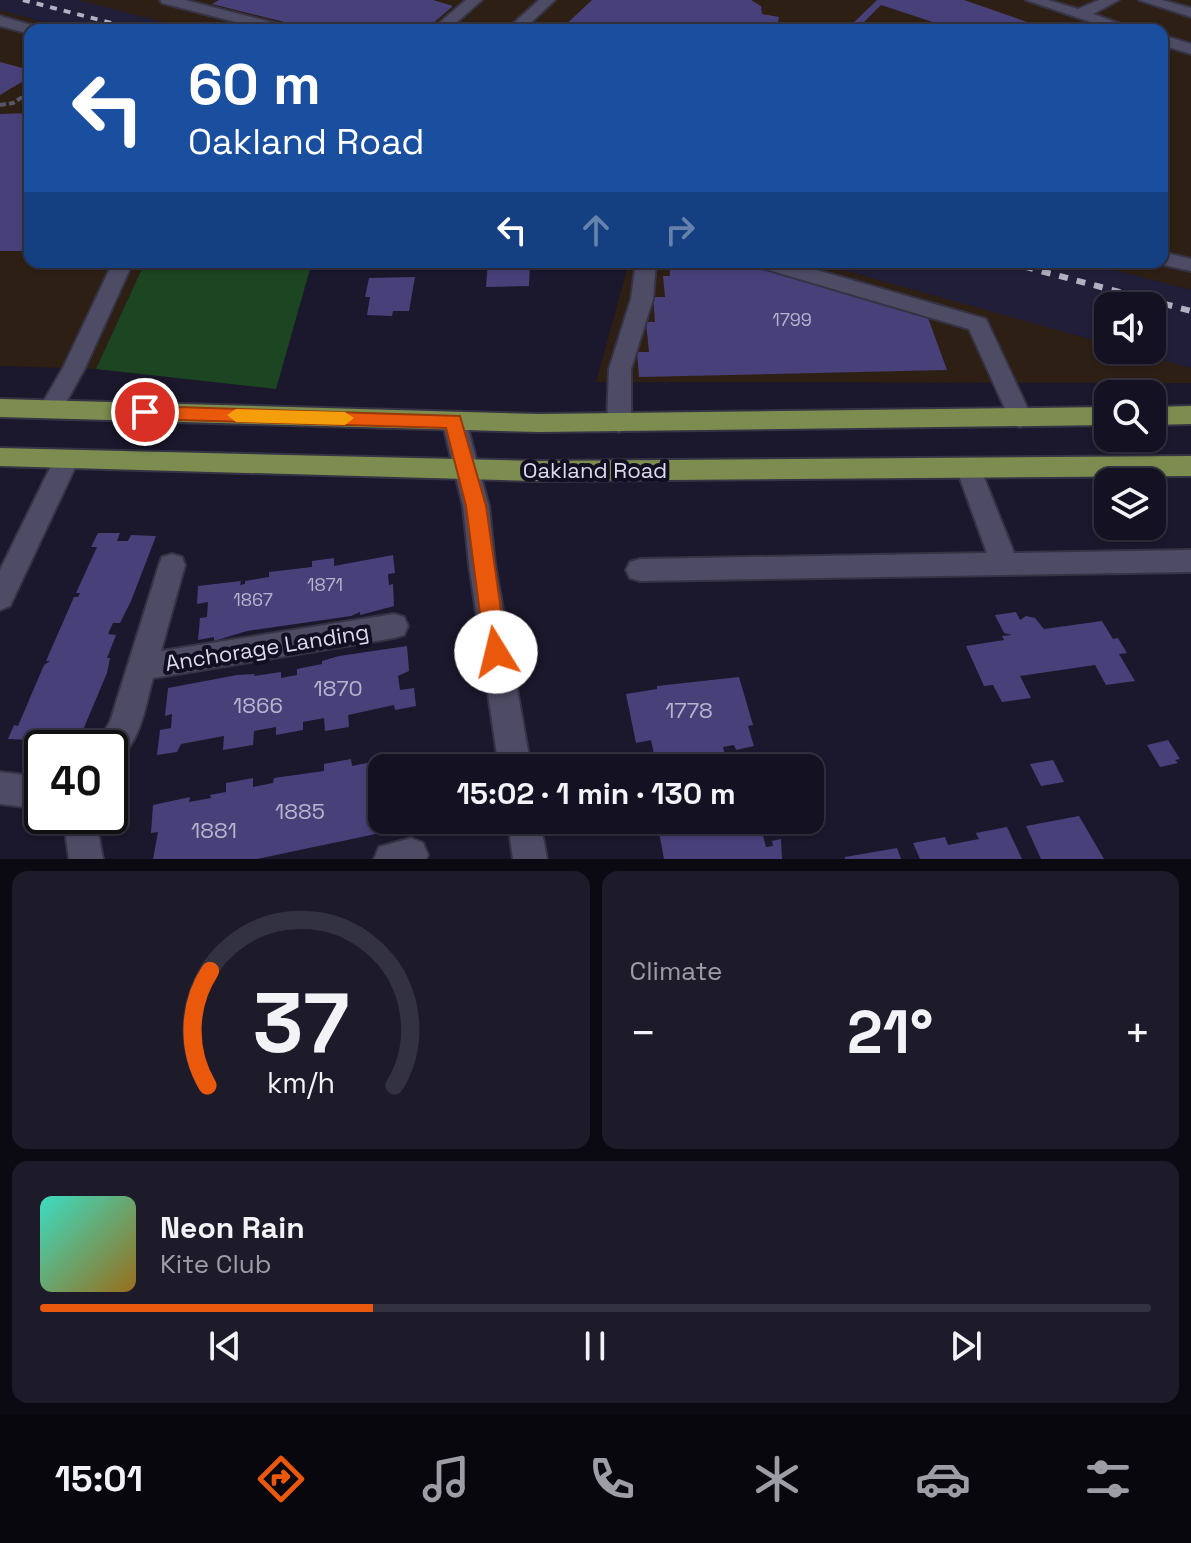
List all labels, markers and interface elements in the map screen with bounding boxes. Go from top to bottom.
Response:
text: 60 m [188,49,321,120]
icon: left [56,56,160,160]
text: Oakland Road [188,119,425,165]
icon: left [490,208,534,252]
icon: ahead [574,208,618,252]
icon: right [658,208,702,252]
map controls [1094,292,1166,540]
button: sound [1094,292,1166,364]
house number: 1799 [772,308,812,331]
pin [111,378,179,446]
button: search [1094,380,1166,452]
icon: arrive [123,390,167,434]
street label: Oakland Road [523,456,667,484]
button: layers [1094,468,1166,540]
house number: 1871 [307,573,343,596]
house number: 1867 [233,588,273,611]
position arrow [454,610,538,694]
street label: Anchorage Landing [163,617,371,677]
house number: 1870 [314,674,363,702]
house number: 1866 [233,691,283,719]
house number: 1778 [665,696,713,724]
speed limit sign: 40 [24,730,128,834]
text: 15:02 · 1 min · 130 m [456,774,736,813]
house number: 1885 [275,797,325,825]
house number: 1881 [191,816,237,844]
text: Climate [630,954,722,988]
text: 37 [252,970,349,1076]
text: 21° [847,994,933,1071]
text: − [630,1005,657,1061]
text: + [1124,1005,1151,1061]
text: km/h [267,1065,335,1101]
text: Neon Rain [160,1208,305,1247]
text: Kite Club [160,1247,272,1281]
icon: previous [203,1324,247,1368]
icon: pause [573,1324,617,1368]
icon: next [944,1324,988,1368]
icon: directions [253,1451,309,1507]
icon: music [418,1451,474,1507]
icon: phone [584,1451,640,1507]
icon: climate [749,1451,805,1507]
icon: car [915,1451,971,1507]
icon: filters [1080,1451,1136,1507]
text: 15:01 [55,1456,143,1502]

